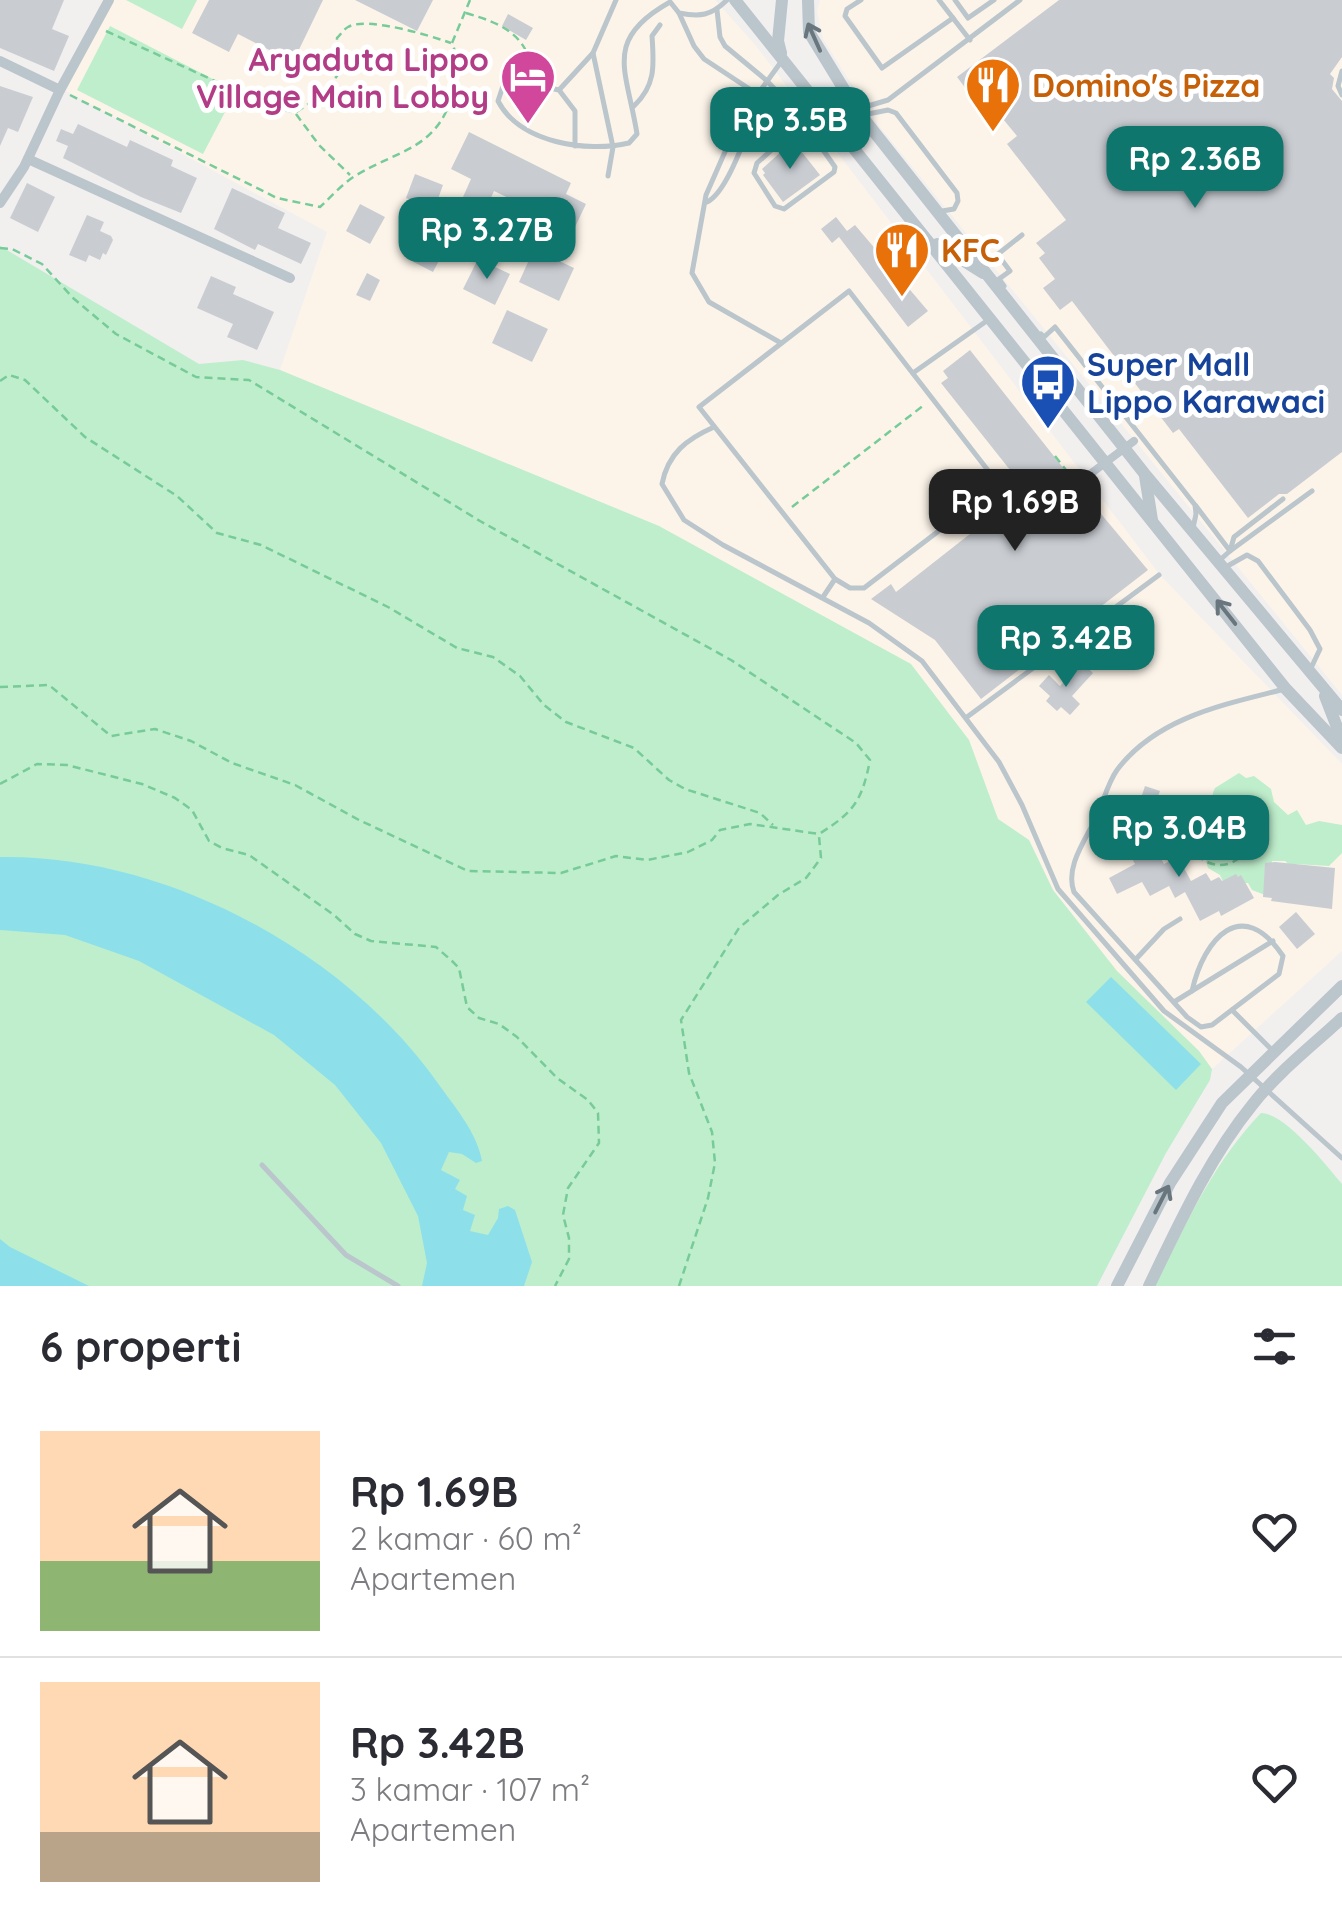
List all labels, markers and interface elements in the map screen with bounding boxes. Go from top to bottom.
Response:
one-way arrow [804,22,822,53]
place label: Aryaduta Lippo Village Main Lobby [196,39,489,116]
hotel icon: Aryaduta Lippo Village Main Lobby [498,47,558,126]
restaurant icon: Domino's Pizza [963,55,1023,134]
place label: Domino's Pizza [1032,65,1260,105]
pin: Rp 3.5B [698,87,882,172]
text: Rp 3.5B [732,99,848,139]
pin: Rp 2.36B [1092,126,1298,211]
text: Rp 2.36B [1128,138,1262,178]
pin: Rp 3.27B [384,197,590,282]
text: Rp 3.27B [421,209,553,249]
restaurant icon: KFC [872,220,932,299]
place label: KFC [941,230,1000,270]
place label: Super Mall Lippo Karawaci [1087,344,1325,421]
bus stop icon: Super Mall Lippo Karawaci [1018,352,1078,431]
pin: Rp 1.69B [912,469,1118,554]
text: Rp 1.69B [951,481,1079,521]
one-way arrow [1215,600,1237,626]
pin: Rp 3.42B [963,605,1169,690]
text: Rp 3.42B [999,617,1133,657]
pin: Rp 3.04B [1076,795,1282,880]
text: Rp 3.04B [1111,807,1247,847]
one-way arrow [1153,1185,1172,1215]
icon: filters [1247,1319,1302,1374]
text: 6 properti [40,1320,241,1373]
text: Rp 1.69B [350,1465,518,1518]
icon: home [120,1471,240,1591]
icon: heart [1247,1504,1302,1559]
text: 2 kamar · 60 m² [350,1518,582,1558]
text: Apartemen [350,1558,516,1598]
text: Rp 3.42B [350,1716,525,1769]
icon: home [120,1722,240,1842]
icon: heart [1247,1755,1302,1810]
text: 3 kamar · 107 m² [350,1769,590,1809]
text: Apartemen [350,1809,516,1849]

